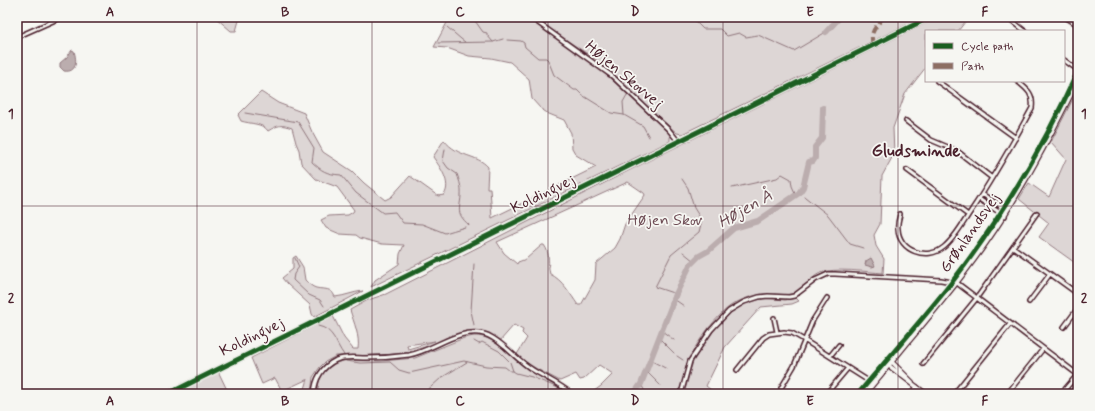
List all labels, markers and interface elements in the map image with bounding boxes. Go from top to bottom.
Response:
text: A [106,4,114,21]
text: B [281,4,290,21]
text: C [455,4,465,21]
text: D [631,4,640,21]
text: E [806,4,814,21]
text: F [982,4,989,21]
legend [925,30,1065,82]
street label: Højen Skovvej [580,36,668,114]
text: Cycle path [961,39,1013,55]
text: Path [961,59,984,75]
text: 1 [8,106,14,123]
text: 1 [1081,106,1087,123]
district label: Gludsminde [872,140,960,162]
street label: Koldingvej [507,169,579,220]
water label: Højen Å [714,185,776,233]
street label: Grønlandsvej [935,189,1005,277]
park label: Højen Skov [627,210,703,231]
text: 2 [8,290,15,307]
text: 2 [1081,290,1088,307]
street label: Koldingvej [216,312,288,363]
text: A [106,393,114,410]
text: B [281,393,290,410]
text: C [455,393,465,410]
text: D [631,393,640,410]
text: E [806,393,814,410]
text: F [982,393,989,410]

